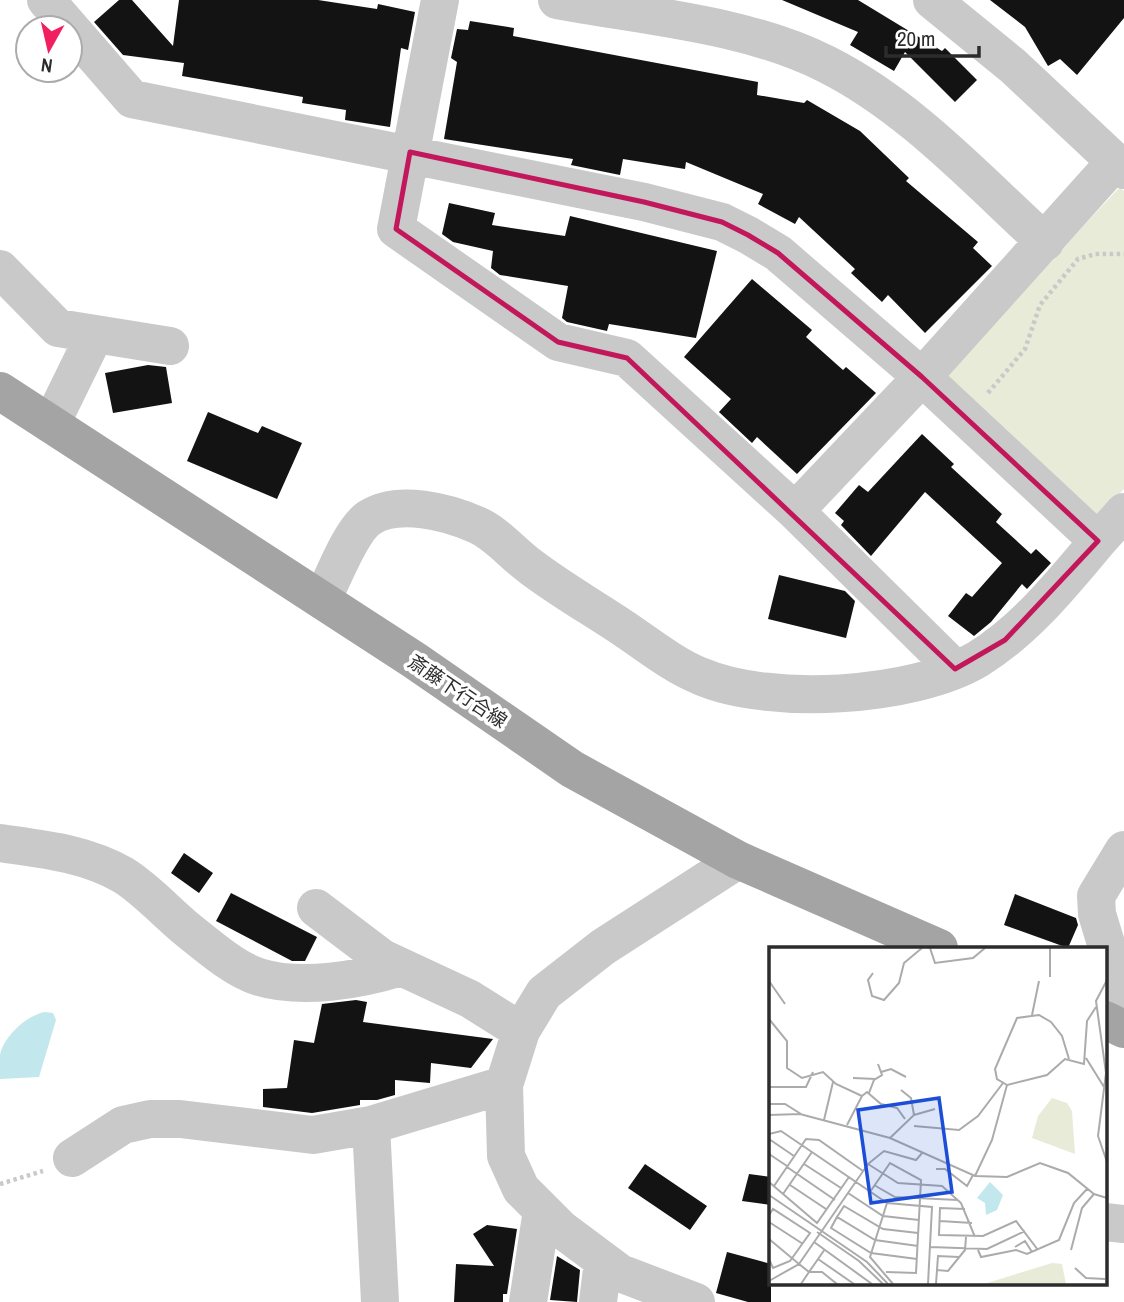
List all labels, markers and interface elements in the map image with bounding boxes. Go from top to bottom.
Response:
north arrow [14,14,84,84]
scale bar [886,14,979,58]
text: 20 m [897,24,935,53]
text: N [39,52,54,79]
street label: 斎藤下行合線 [403,648,513,734]
inset map [769,947,1106,1284]

